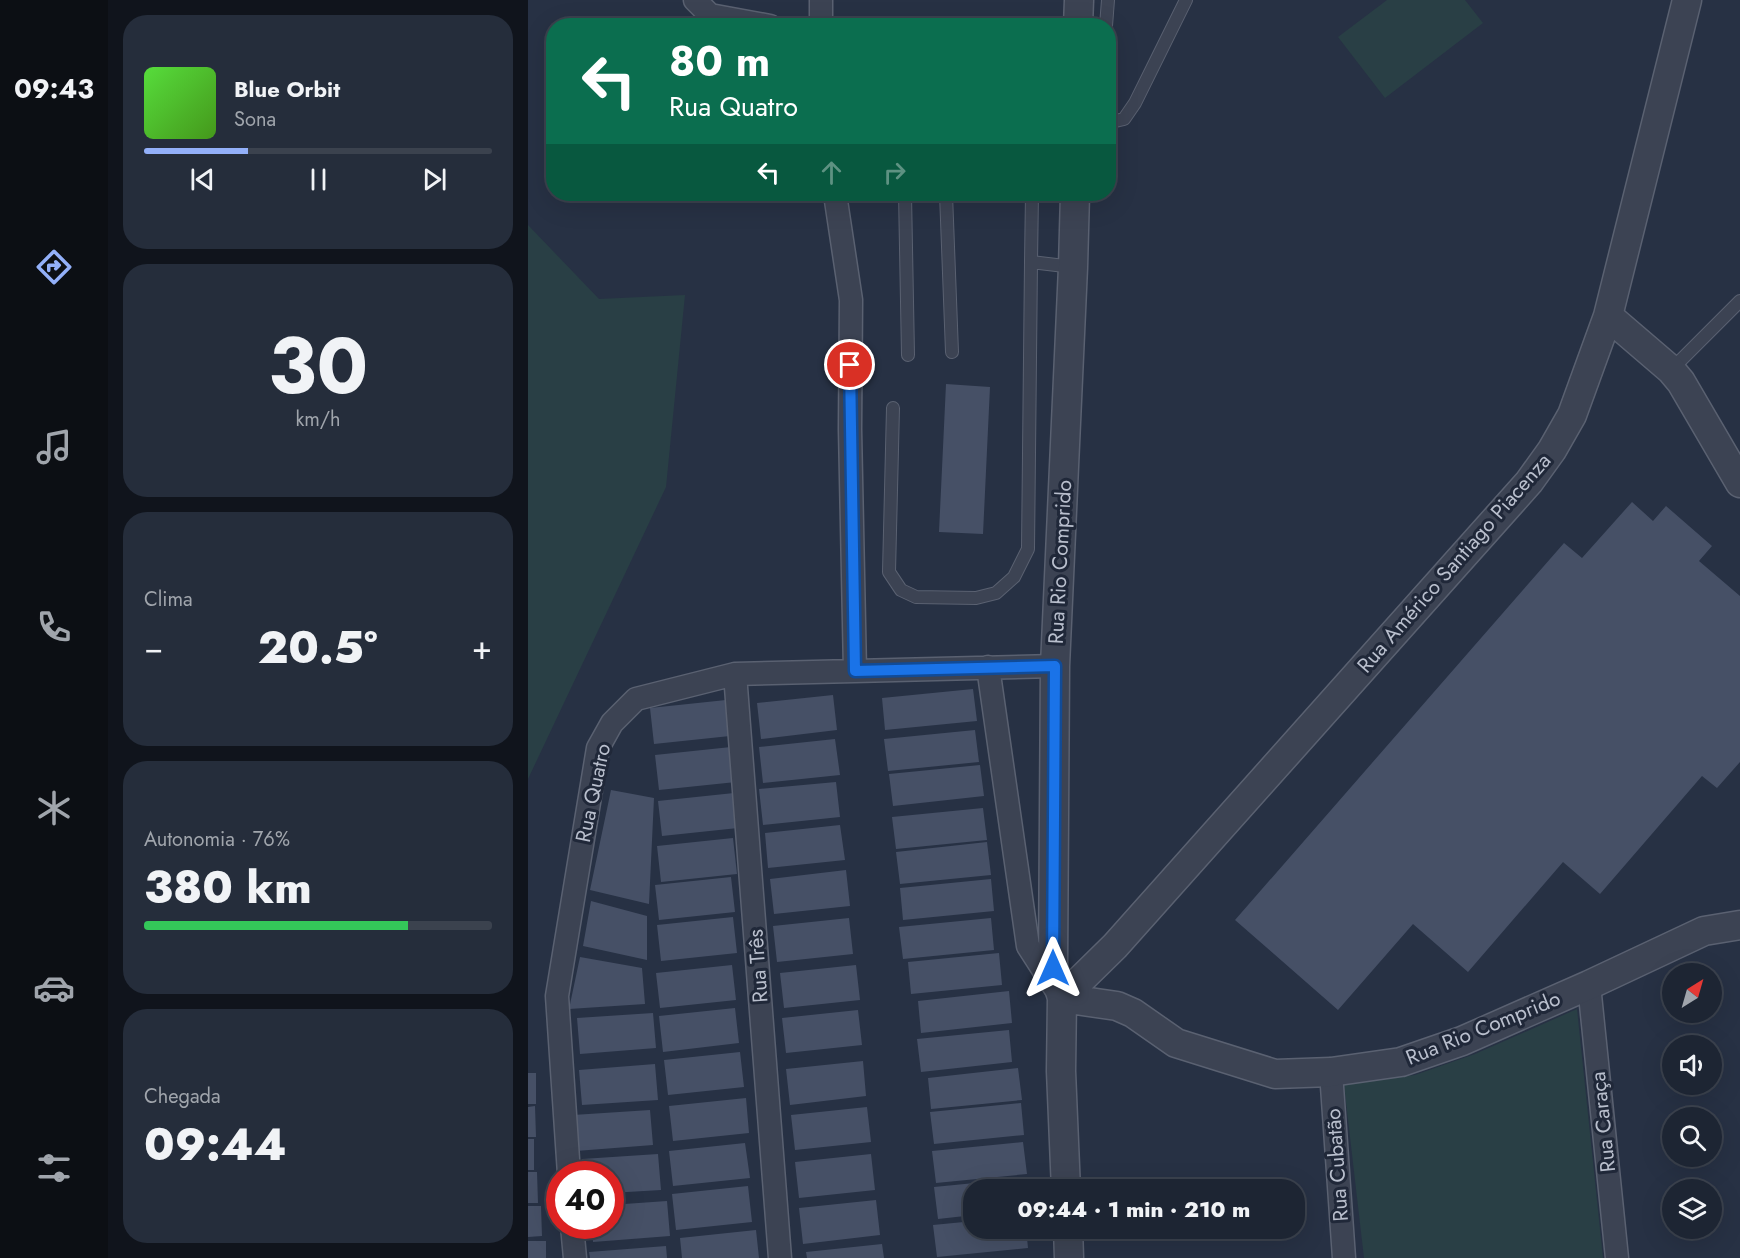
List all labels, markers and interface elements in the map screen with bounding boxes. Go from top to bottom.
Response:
text: 80 m [669,31,770,92]
icon: left [570,42,648,120]
text: 09:43 [14,69,94,108]
text: Blue Orbit [234,73,340,105]
text: Rua Quatro [669,87,798,126]
text: Sona [234,105,276,134]
icon: left [752,156,785,189]
icon: ahead [815,156,848,189]
icon: right [878,156,911,189]
icon: previous [186,163,219,196]
icon: pause [302,163,335,196]
icon: next [418,163,451,196]
icon: directions [33,246,75,288]
text: 30 [268,310,368,422]
pin [824,339,875,390]
icon: arrive [833,348,866,381]
text: km/h [295,405,341,434]
icon: music [33,426,75,468]
street label: Rua Américo Santiago Piacenza [1350,447,1558,679]
street label: Rua Rio Comprido [1041,479,1079,645]
text: Clima [144,585,193,614]
icon: phone [33,606,75,648]
text: 20.5° [258,615,378,680]
text: − [144,624,163,671]
text: + [472,624,492,671]
street label: Rua Quatro [568,741,618,845]
icon: climate [33,787,75,829]
text: Autonomia · 76% [144,825,290,854]
text: 380 km [144,855,312,920]
street label: Rua Três [740,928,776,1004]
position arrow [1021,936,1085,1000]
north arrow [1662,963,1722,1023]
map controls [1662,963,1722,1239]
icon: car [33,967,75,1009]
street label: Rua Rio Comprido [1401,983,1565,1073]
button: sound [1662,1035,1722,1095]
street label: Rua Caraça [1583,1070,1623,1174]
text: Chegada [144,1082,221,1111]
street label: Rua Cubatão [1318,1107,1356,1223]
button: search [1662,1107,1722,1167]
text: 09:44 [144,1112,287,1177]
icon: filters [33,1147,75,1189]
speed limit sign: 40 [546,1161,624,1239]
button: layers [1662,1179,1722,1239]
text: 09:44 · 1 min · 210 m [1018,1193,1250,1225]

